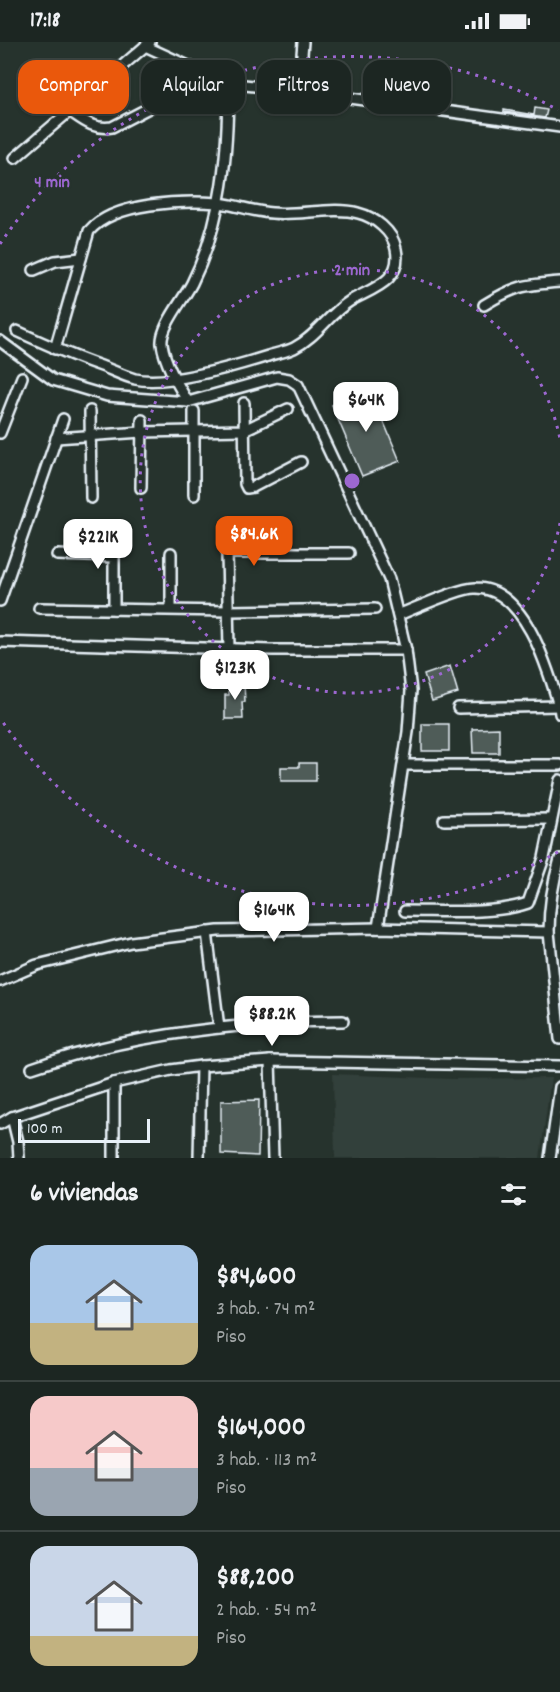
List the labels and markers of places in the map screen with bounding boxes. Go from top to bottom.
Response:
pin: $64K [330,382,402,433]
centre of rings [342,471,362,491]
pin: $84.6K [205,516,303,567]
pin: $221K [56,519,140,570]
pin: $123K [193,650,277,701]
pin: $164K [232,892,316,943]
pin: $88.2K [223,996,321,1047]

